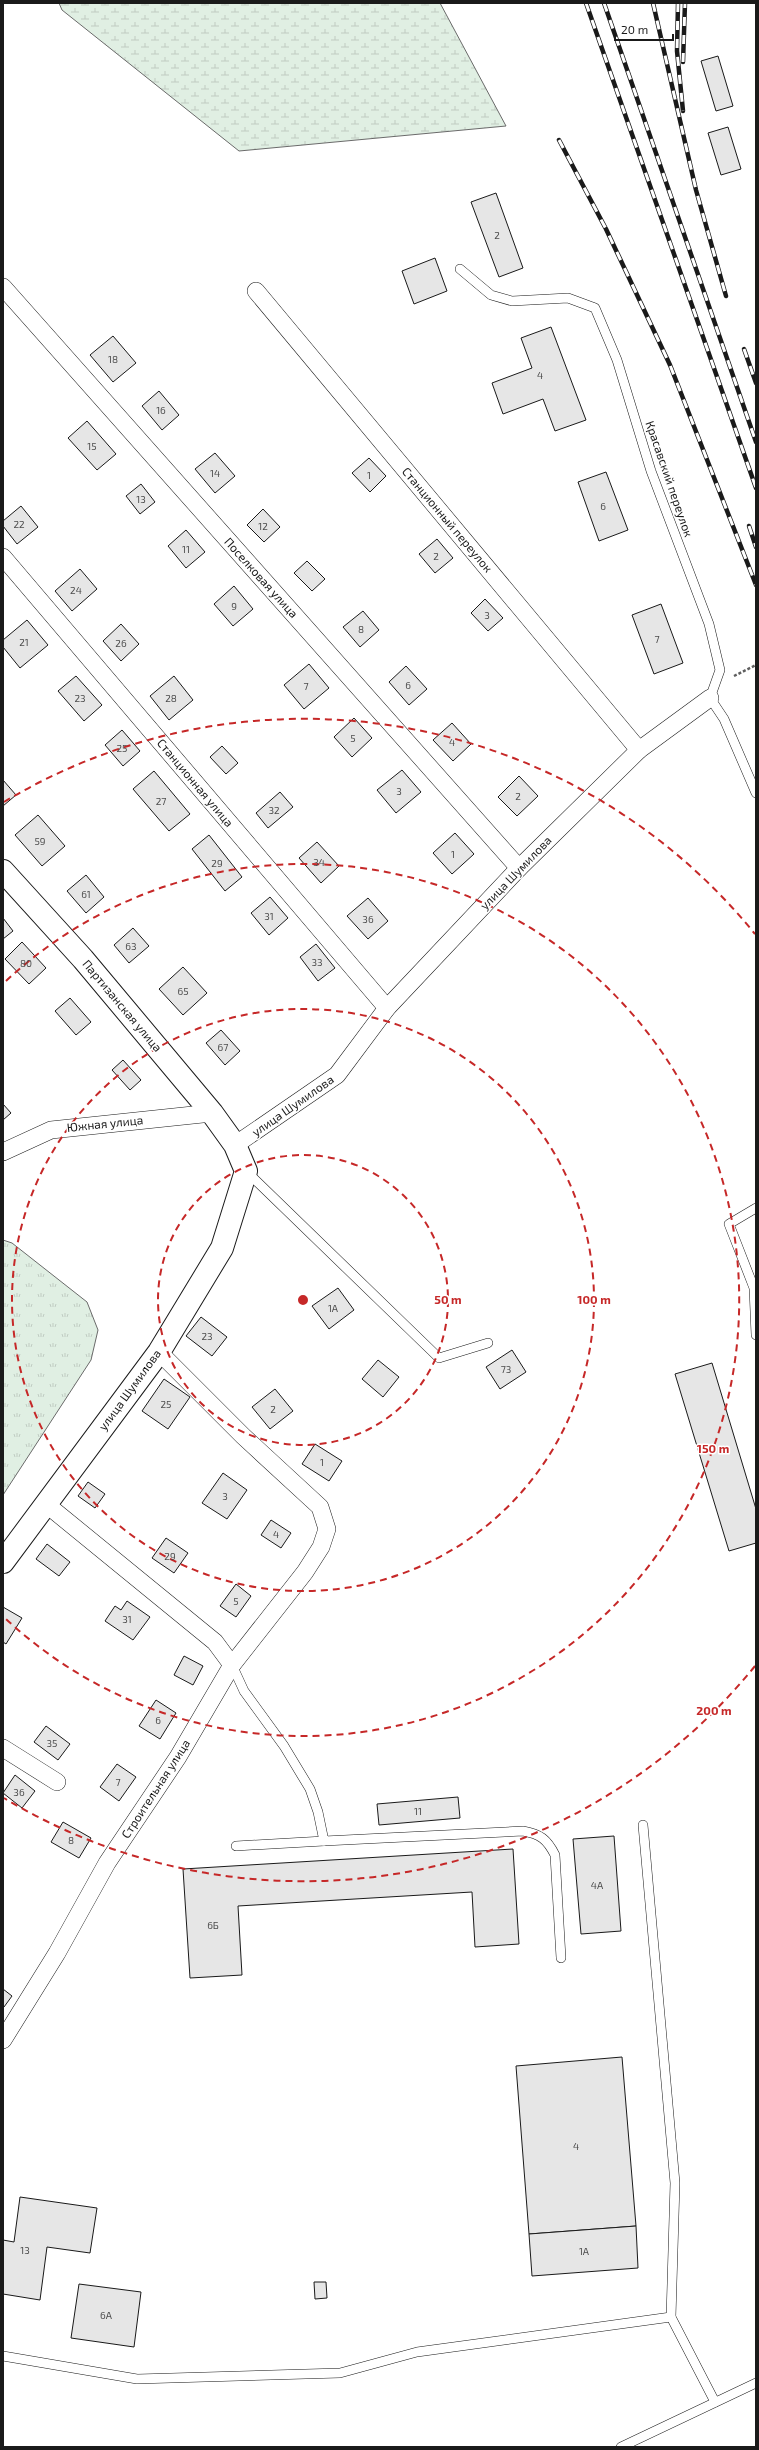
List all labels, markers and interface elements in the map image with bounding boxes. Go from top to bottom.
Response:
scale bar [615,16,673,42]
text: 20 m [621,22,648,36]
house number: 2 [494,229,500,241]
house number: 18 [108,353,118,365]
house number: 4 [537,369,543,381]
house number: 16 [156,404,166,416]
street label: Красавский переулок [643,419,697,539]
house number: 15 [87,440,97,452]
street label: Станционный переулок [399,464,496,576]
house number: 14 [210,467,220,479]
house number: 1 [367,469,371,481]
house number: 13 [136,493,146,505]
house number: 6 [600,500,606,512]
house number: 22 [13,518,25,530]
house number: 12 [258,520,268,532]
street label: Поселковая улица [221,534,301,621]
house number: 11 [182,543,190,555]
house number: 2 [433,550,439,562]
house number: 24 [70,584,82,596]
house number: 9 [231,600,237,612]
house number: 3 [484,609,490,621]
house number: 8 [358,623,364,635]
house number: 7 [654,633,660,645]
house number: 21 [19,636,29,648]
house number: 26 [115,637,127,649]
house number: 6 [405,679,411,691]
house number: 7 [303,680,309,692]
house number: 23 [74,692,86,704]
house number: 28 [165,692,177,704]
house number: 5 [350,732,356,744]
street label: Станционная улица [154,735,237,830]
house number: 4 [449,736,455,748]
house number: 25 [117,742,127,754]
house number: 3 [396,785,402,797]
house number: 2 [515,790,521,802]
house number: 27 [156,795,166,807]
house number: 32 [268,804,280,816]
street label: улица Шумилова [477,833,555,913]
house number: 59 [34,835,46,847]
house number: 1 [451,848,455,860]
house number: 34 [313,856,325,868]
house number: 29 [211,857,223,869]
house number: 61 [81,888,91,900]
house number: 31 [264,910,274,922]
house number: 36 [362,913,374,925]
house number: 63 [125,940,137,952]
street label: Партизанская улица [79,956,165,1055]
house number: 33 [311,956,323,968]
house number: 80 [20,957,32,969]
house number: 65 [177,985,189,997]
house number: 67 [218,1041,228,1053]
street label: улица Шумилова [249,1072,337,1139]
street label: Южная улица [66,1112,144,1135]
text: 50 m [434,1292,462,1306]
text: 100 m [577,1292,611,1306]
centre of rings [296,1293,310,1307]
house number: 1А [328,1302,339,1314]
house number: 23 [201,1330,213,1342]
street label: улица Шумилова [95,1346,164,1433]
house number: 73 [501,1363,511,1375]
house number: 25 [161,1398,171,1410]
house number: 2 [270,1403,276,1415]
text: 150 m [697,1441,729,1455]
house number: 1 [320,1456,324,1468]
house number: 3 [222,1490,228,1502]
house number: 4 [273,1528,279,1540]
house number: 29 [164,1550,176,1562]
house number: 5 [233,1595,239,1607]
house number: 31 [122,1613,132,1625]
text: 200 m [696,1703,732,1717]
house number: 6 [155,1714,161,1726]
street label: Строительная улица [118,1736,193,1841]
house number: 35 [47,1737,57,1749]
house number: 7 [115,1776,121,1788]
house number: 36 [13,1786,25,1798]
house number: 11 [414,1805,422,1817]
house number: 8 [68,1834,74,1846]
house number: 4А [591,1879,604,1891]
house number: 6Б [207,1919,219,1931]
house number: 4 [573,2140,579,2152]
house number: 13 [20,2244,30,2256]
house number: 1А [579,2245,590,2257]
house number: 6А [100,2309,113,2321]

